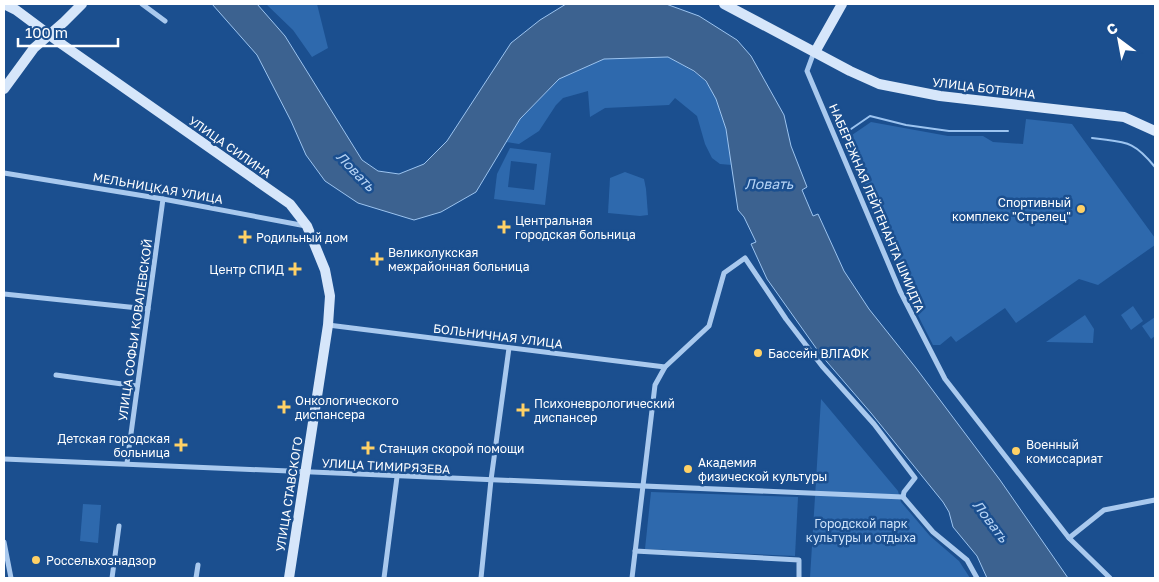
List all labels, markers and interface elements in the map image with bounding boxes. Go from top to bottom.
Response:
scale bar [18,15,118,47]
north arrow [1094,15,1144,65]
text: С [1103,19,1121,38]
text: 100 m [25,23,68,41]
street label: УЛИЦА БОТВИНА [931,74,1037,102]
street label: НАБЕРЕЖНАЯ ЛЕЙТЕНАНТА ШМИДТА [826,101,928,315]
street label: УЛИЦА СИЛИНА [186,113,274,181]
water label: Ловать [333,148,379,195]
street label: МЕЛЬНИЦКАЯ УЛИЦА [92,169,224,207]
water label: Ловать [745,175,794,192]
place label: Спортивный комплекс "Стрелец" [952,195,1071,224]
marker: Спортивный комплекс "Стрелец" [1075,203,1087,215]
place label: Центральная городская больница [515,213,636,242]
marker: Центральная городская больница [497,220,511,234]
marker: Родильный дом [238,230,252,244]
place label: Родильный дом [256,230,348,245]
street label: УЛИЦА СОФЬИ КОВАЛЕВСКОЙ [115,238,155,422]
place label: Великолукская межрайонная больница [388,245,529,274]
marker: Великолукская межрайонная больница [370,252,384,266]
place label: Центр СПИД [209,262,284,277]
marker: Центр СПИД [288,262,302,276]
street label: БОЛЬНИЧНАЯ УЛИЦА [432,321,564,351]
place label: Бассейн ВЛГАФК [768,346,870,361]
marker: Бассейн ВЛГАФК [752,347,764,359]
place label: Онкологического диспансера [295,393,399,422]
place label: Психоневрологический диспансер [534,396,675,425]
marker: Онкологического диспансера [277,400,291,414]
marker: Психоневрологический диспансер [516,403,530,417]
place label: Детская городская больница [58,431,170,460]
street label: УЛИЦА СТАВСКОГО [272,435,306,553]
place label: Военный комиссариат [1026,437,1103,466]
marker: Детская городская больница [174,438,188,452]
marker: Станция скорой помощи [361,441,375,455]
place label: Станция скорой помощи [379,441,524,456]
marker: Военный комиссариат [1010,445,1022,457]
street label: УЛИЦА ТИМИРЯЗЕВА [321,455,451,477]
place label: Aкадемия физической культуры [698,455,827,484]
marker: Aкадемия физической культуры [682,463,694,475]
water label: Ловать [970,497,1013,546]
park label: Городской парк культуры и отдыха [806,516,916,545]
place label: Россельхознадзор [46,553,156,568]
marker: Россельхознадзор [30,554,42,566]

